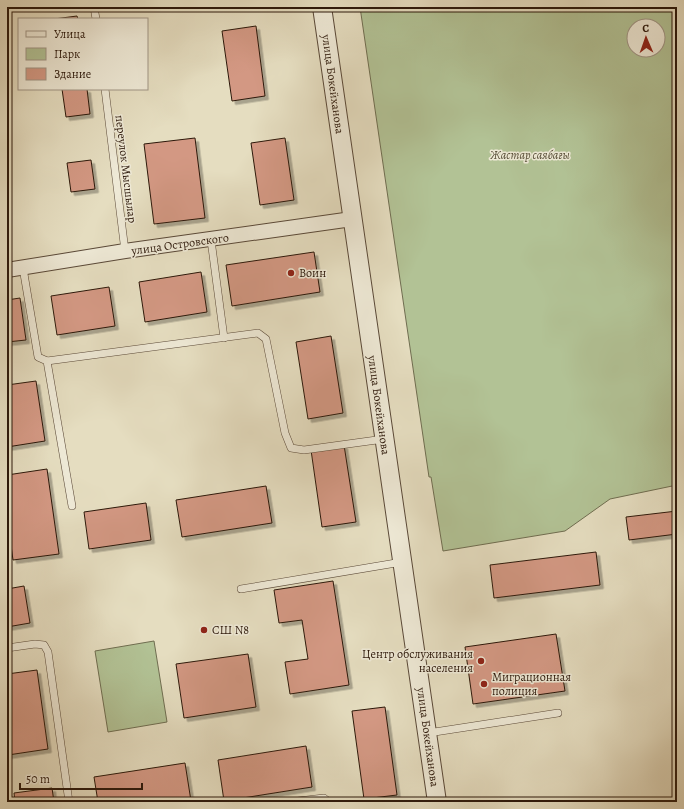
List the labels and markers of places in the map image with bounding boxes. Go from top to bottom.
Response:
place label: Воин [299,265,326,281]
marker: Воин [286,268,296,278]
place label: СШ N8 [212,622,249,638]
marker: СШ N8 [199,625,209,635]
place label: Центр обслуживания населения [362,646,473,676]
marker: Центр обслуживания населения [476,656,486,666]
place label: Миграционная полиция [492,669,571,699]
marker: Миграционная полиция [479,679,489,689]

